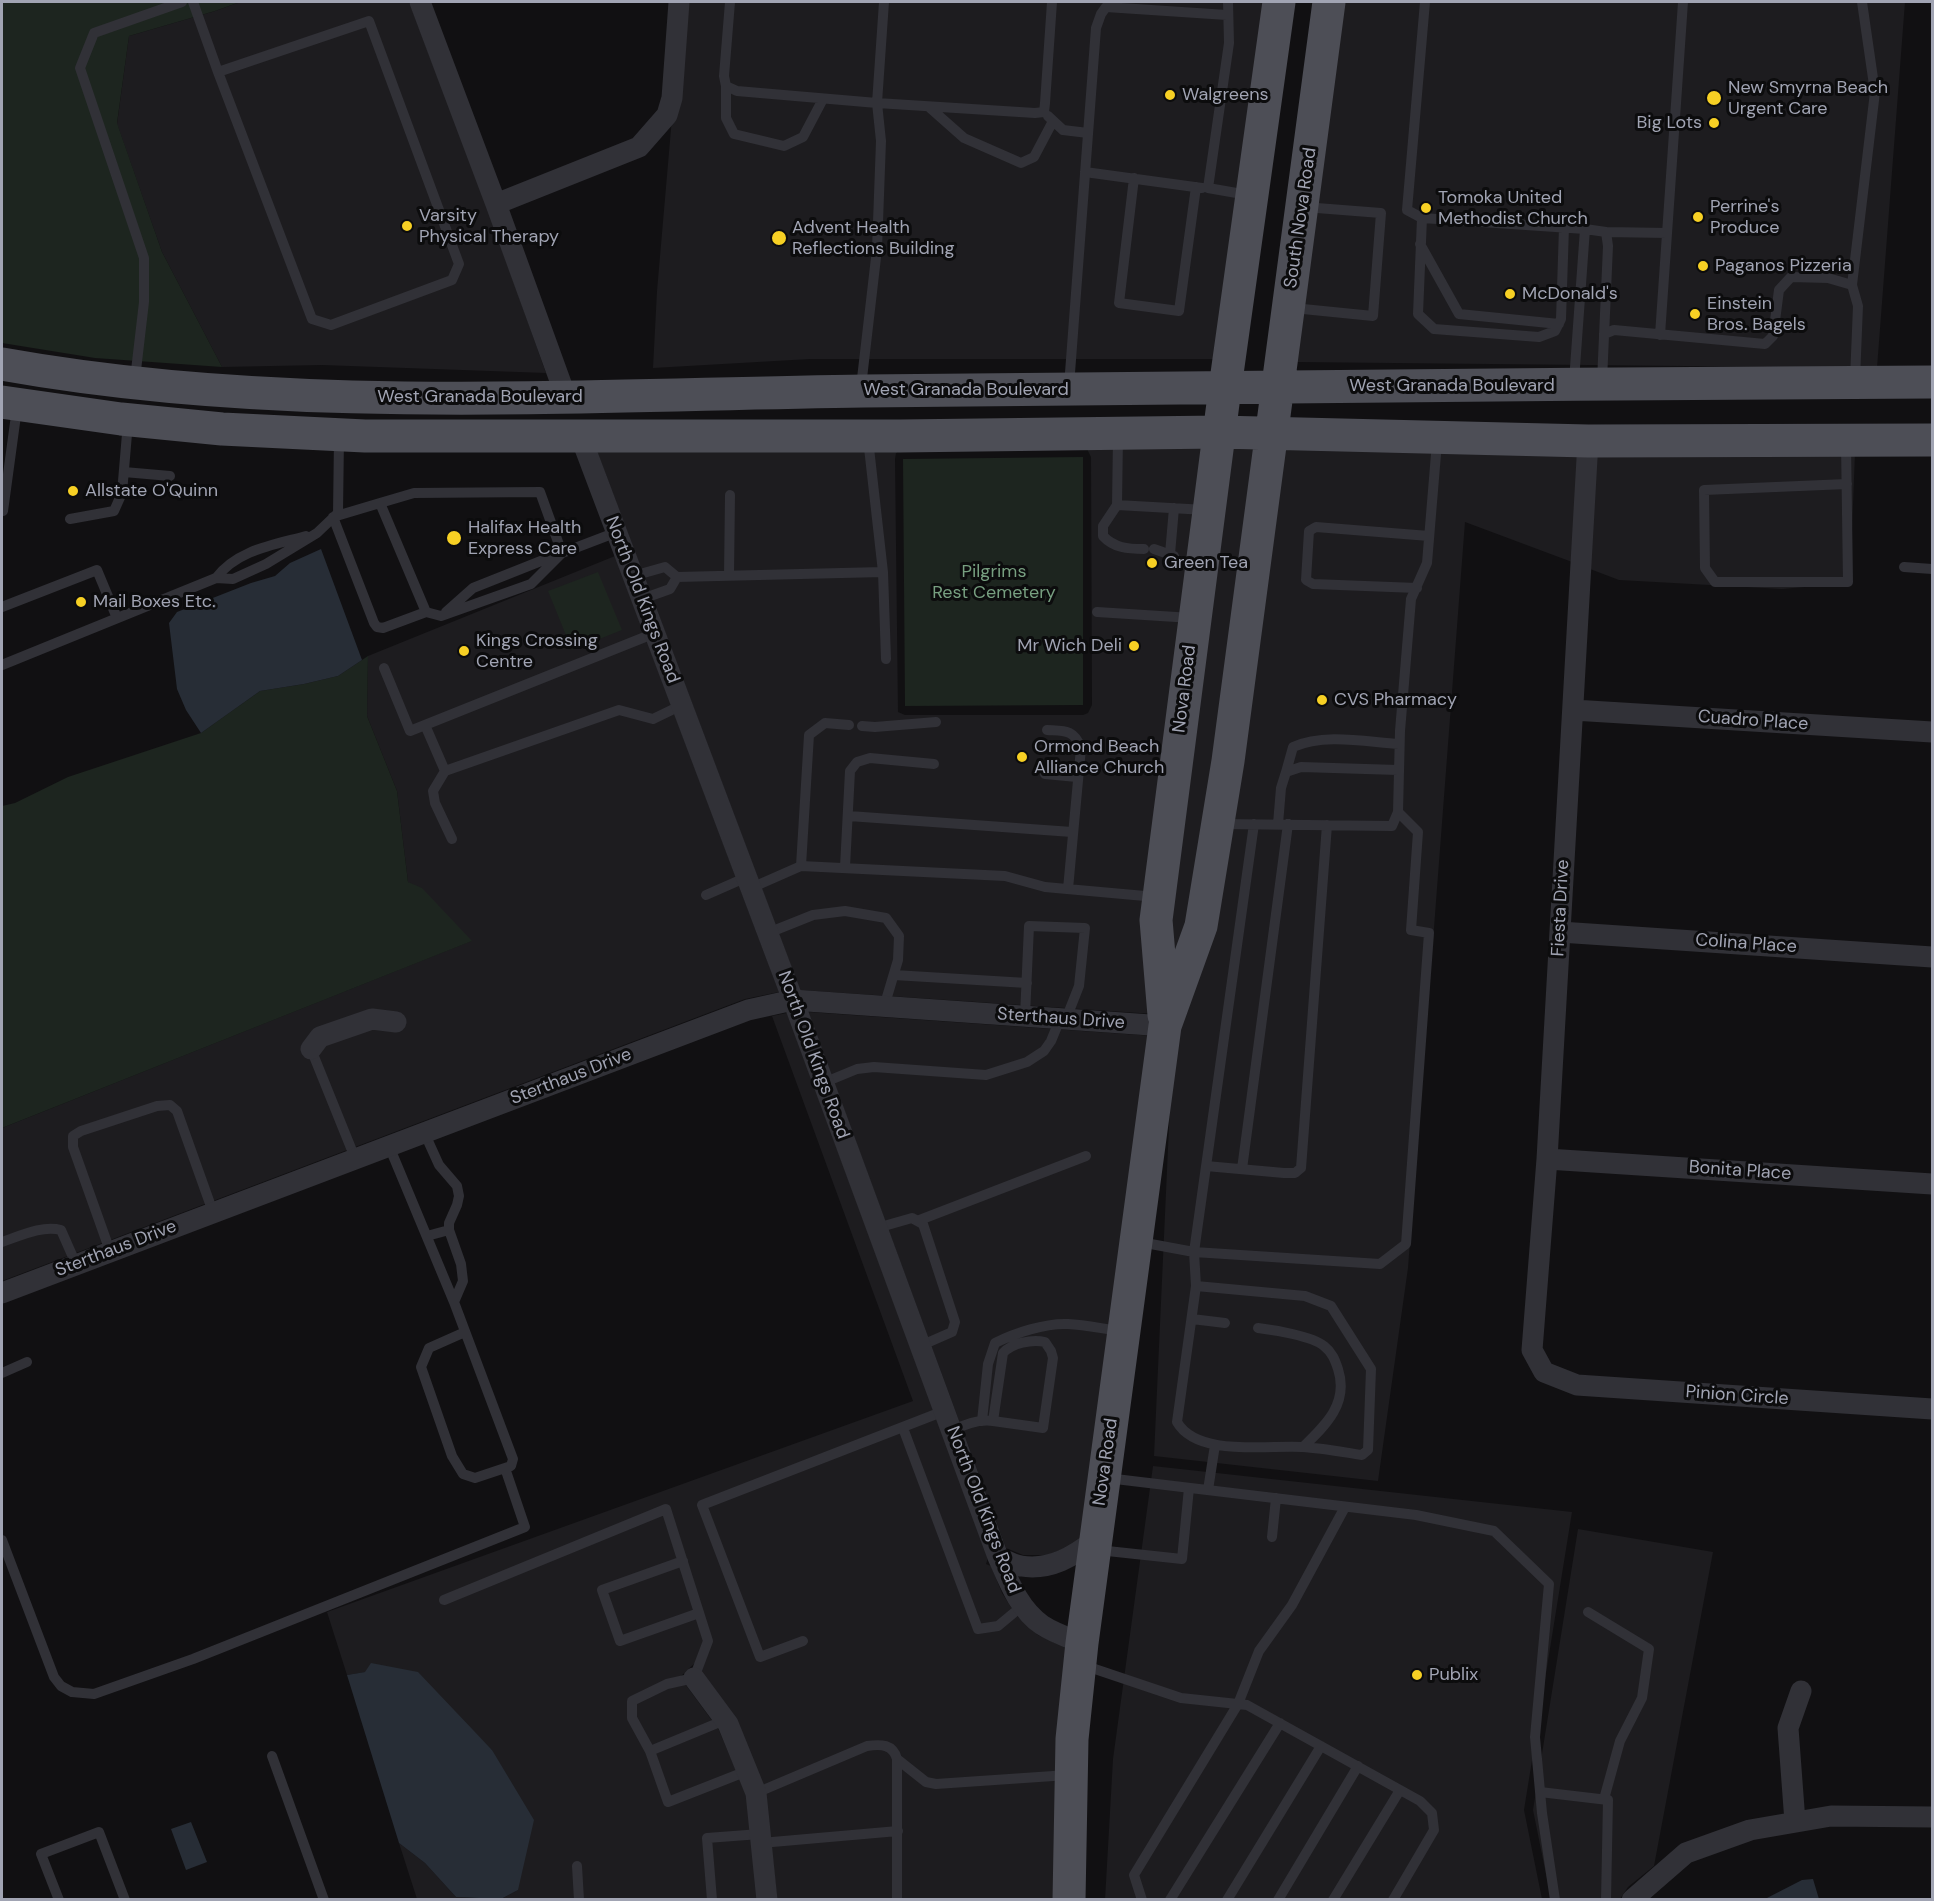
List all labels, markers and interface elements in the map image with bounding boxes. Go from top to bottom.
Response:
place label: New Smyrna Beach Urgent Care [1728,77,1888,119]
place label: Walgreens [1182,84,1269,106]
marker: Walgreens [1163,88,1177,102]
marker: New Smyrna Beach Urgent Care [1705,89,1723,107]
place label: Big Lots [1636,112,1702,134]
marker: Big Lots [1707,116,1721,130]
street label: South Nova Road [1280,146,1322,290]
place label: Tomoka United Methodist Church [1438,187,1588,230]
place label: Perrine's Produce [1710,196,1780,238]
marker: Tomoka United Methodist Church [1419,201,1433,215]
place label: Varsity Physical Therapy [419,205,559,248]
marker: Perrine's Produce [1691,210,1705,224]
place label: Advent Health Reflections Building [792,217,954,260]
marker: Varsity Physical Therapy [400,219,414,233]
marker: Advent Health Reflections Building [770,229,788,247]
place label: Paganos Pizzeria [1715,255,1852,277]
marker: Paganos Pizzeria [1696,259,1710,273]
place label: McDonald's [1522,283,1618,305]
marker: McDonald's [1503,287,1517,301]
place label: Einstein Bros. Bagels [1707,293,1806,336]
marker: Einstein Bros. Bagels [1688,307,1702,321]
street label: West Granada Boulevard [1349,375,1555,397]
street label: West Granada Boulevard [863,379,1069,401]
street label: West Granada Boulevard [377,386,583,408]
place label: Allstate O'Quinn [85,480,218,502]
marker: Allstate O'Quinn [66,484,80,498]
street label: North Old Kings Road [600,514,684,686]
place label: Halifax Health Express Care [468,517,581,560]
marker: Halifax Health Express Care [445,529,463,547]
place label: Green Tea [1164,552,1248,574]
marker: Green Tea [1145,556,1159,570]
park label: Pilgrims Rest Cemetery [932,561,1056,604]
place label: Mail Boxes Etc. [93,591,216,613]
marker: Mail Boxes Etc. [74,595,88,609]
place label: Kings Crossing Centre [476,630,598,672]
place label: Mr Wich Deli [1017,635,1122,657]
marker: Mr Wich Deli [1127,639,1141,653]
marker: Kings Crossing Centre [457,644,471,658]
street label: Nova Road [1169,644,1201,734]
place label: CVS Pharmacy [1334,689,1457,711]
marker: CVS Pharmacy [1315,693,1329,707]
street label: Cuadro Place [1697,706,1809,736]
place label: Ormond Beach Alliance Church [1034,736,1164,778]
marker: Ormond Beach Alliance Church [1015,750,1029,764]
street label: Fiesta Drive [1548,859,1574,957]
street label: Colina Place [1695,930,1797,958]
street label: North Old Kings Road [773,968,853,1142]
street label: Sterthaus Drive [996,1004,1126,1034]
street label: Sterthaus Drive [507,1044,635,1110]
street label: Bonita Place [1688,1157,1792,1185]
street label: Sterthaus Drive [52,1216,180,1282]
street label: Pinion Circle [1685,1382,1789,1410]
street label: Nova Road [1089,1417,1123,1507]
street label: North Old Kings Road [941,1424,1025,1596]
place label: Publix [1429,1664,1478,1686]
marker: Publix [1410,1668,1424,1682]

